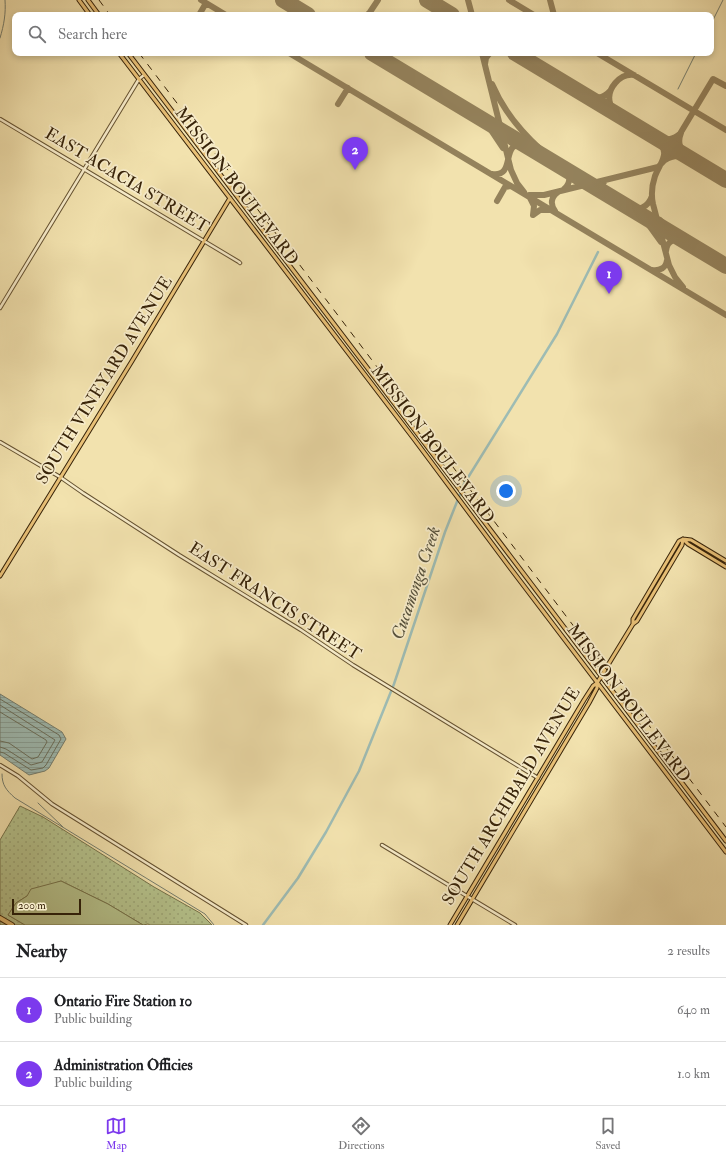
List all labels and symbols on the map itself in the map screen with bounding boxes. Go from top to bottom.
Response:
street label: MISSION BOULEVARD [171,103,303,269]
street label: EAST ACACIA STREET [41,123,213,237]
pin: 2 [342,137,368,170]
pin: 1 [596,261,622,294]
street label: SOUTH VINEYARD AVENUE [31,272,177,488]
street label: MISSION BOULEVARD [367,361,499,527]
your location [496,481,516,501]
water label: Cucamonga Creek [386,523,446,643]
street label: EAST FRANCIS STREET [185,537,365,665]
street label: MISSION BOULEVARD [563,620,695,786]
street label: SOUTH ARCHIBALD AVENUE [437,683,585,909]
scale bar [12,897,81,916]

